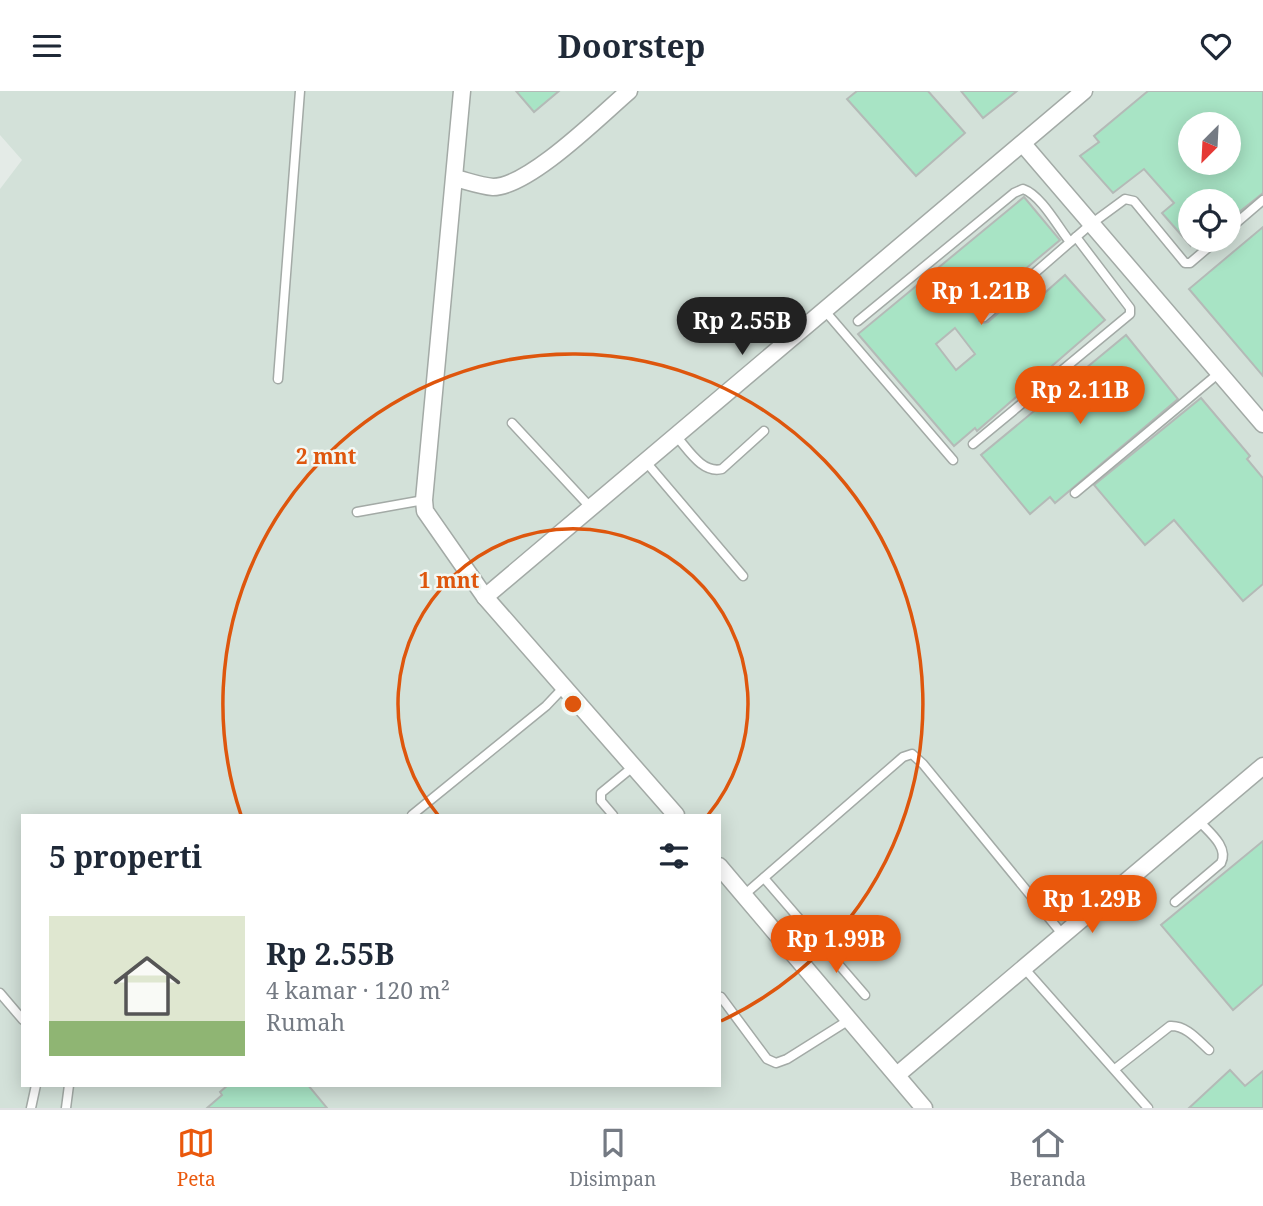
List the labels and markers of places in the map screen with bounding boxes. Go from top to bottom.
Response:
pin: Rp 1.21B [909,267,1053,327]
pin: Rp 2.55B [670,297,814,357]
pin: Rp 2.11B [1008,367,1152,426]
centre of rings [561,692,585,716]
pin: Rp 1.29B [1020,875,1164,935]
pin: Rp 1.99B [764,915,908,975]

